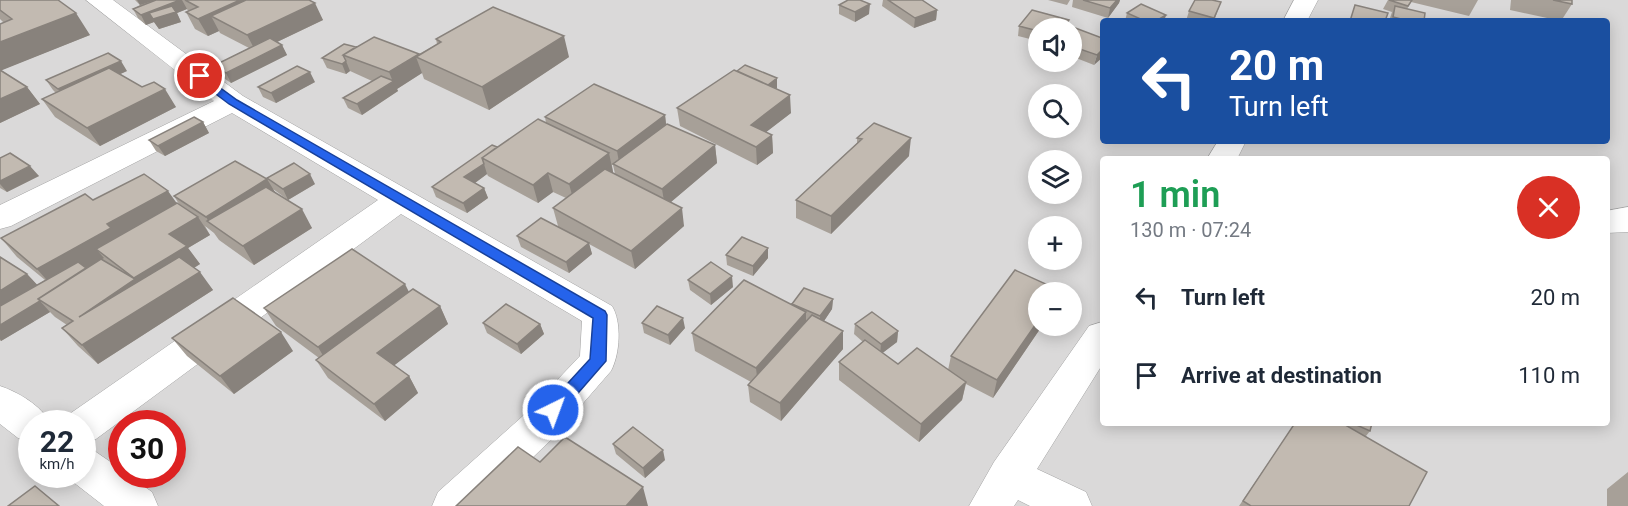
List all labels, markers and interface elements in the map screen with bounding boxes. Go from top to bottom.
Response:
map controls [1028,18,1082,336]
button: sound [1028,18,1082,72]
text: 20 m [1229,41,1324,90]
icon: left [1130,42,1208,120]
pin [174,50,225,101]
icon: arrive [183,59,216,92]
button: search [1028,84,1082,138]
text: Turn left [1229,91,1329,123]
button: layers [1028,150,1082,204]
text: 1 min [1130,174,1220,216]
button: close [1517,176,1580,239]
button: + [1028,216,1082,270]
text: 130 m · 07:24 [1130,218,1251,242]
icon: left [1130,281,1163,314]
button: − [1028,282,1082,336]
text: Turn left [1181,285,1265,310]
text: 20 m [1531,285,1580,310]
icon: arrive [1130,359,1163,392]
text: Arrive at destination [1181,363,1382,388]
text: 110 m [1518,363,1580,388]
position arrow [521,378,585,442]
speed limit sign: 30 [108,410,186,488]
text: 22 [40,424,74,459]
text: km/h [39,455,75,473]

